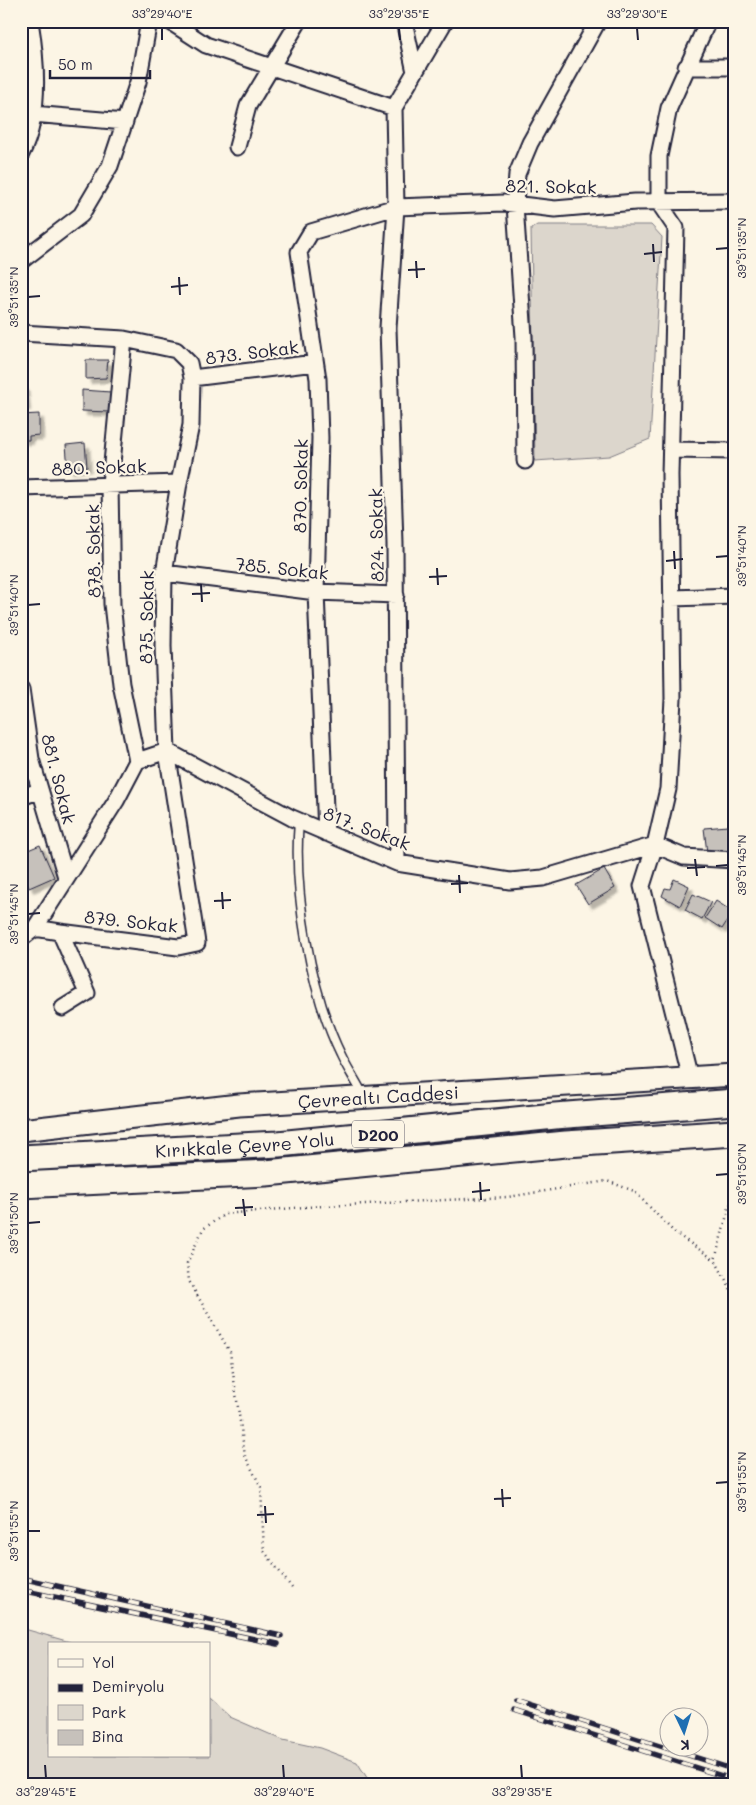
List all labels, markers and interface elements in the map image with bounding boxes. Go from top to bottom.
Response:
text: 33°29'40"E [132,5,192,21]
text: 33°29'35"E [369,5,429,21]
text: 33°29'30"E [607,5,667,21]
scale bar [50,48,150,80]
text: 50 m [58,54,93,74]
street label: 821. Sokak [505,173,597,199]
text: 39°51'35"N [733,218,749,278]
text: 39°51'35"N [5,267,21,327]
street label: 873. Sokak [204,334,300,370]
street label: 870. Sokak [287,439,313,533]
street label: 880. Sokak [51,453,147,481]
street label: 824. Sokak [363,488,389,582]
street label: 878. Sokak [80,504,106,598]
text: 39°51'40"N [733,525,749,587]
street label: 785. Sokak [234,551,330,585]
street label: 875. Sokak [133,570,159,664]
text: 39°51'40"N [5,574,21,636]
street label: 881. Sokak [36,731,82,827]
street label: 817. Sokak [320,800,414,856]
text: 39°51'45"N [733,835,749,895]
text: 39°51'45"N [5,884,21,944]
street label: 879. Sokak [83,904,179,938]
street label: Çevrealtı Caddesi [297,1080,459,1113]
road number: D200 [352,1120,404,1148]
street label: Kırıkkale Çevre Yolu [154,1126,335,1163]
text: 39°51'50"N [733,1143,749,1205]
text: 39°51'50"N [5,1192,21,1254]
text: 39°51'55"N [733,1452,749,1512]
text: 39°51'55"N [5,1501,21,1561]
legend [48,1642,210,1758]
text: Yol [92,1652,115,1672]
text: Demiryolu [92,1676,164,1696]
text: Park [92,1702,126,1722]
north arrow [658,1708,708,1758]
text: Bina [92,1726,124,1746]
text: K [680,1736,690,1755]
text: 33°29'45"E [16,1783,76,1799]
text: 33°29'40"E [254,1783,314,1799]
text: 33°29'35"E [492,1783,552,1799]

